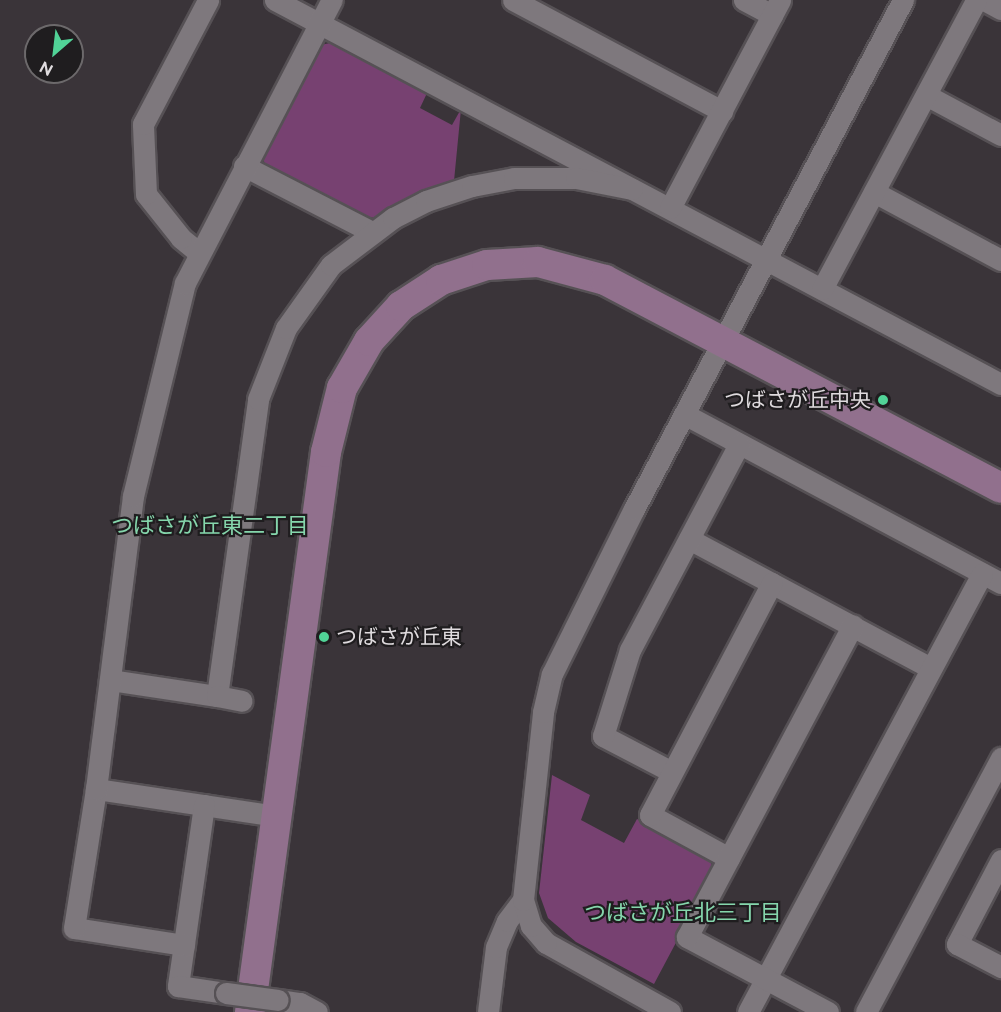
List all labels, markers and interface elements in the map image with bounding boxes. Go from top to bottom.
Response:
north arrow [24,24,84,84]
text: N [36,57,56,80]
place label: つばさが丘中央 [724,387,871,413]
marker: つばさが丘中央 [876,393,890,407]
district label: つばさが丘東二丁目 [111,513,309,539]
place label: つばさが丘東 [336,624,462,650]
marker: つばさが丘東 [317,630,331,644]
district label: つばさが丘北三丁目 [584,900,782,926]

